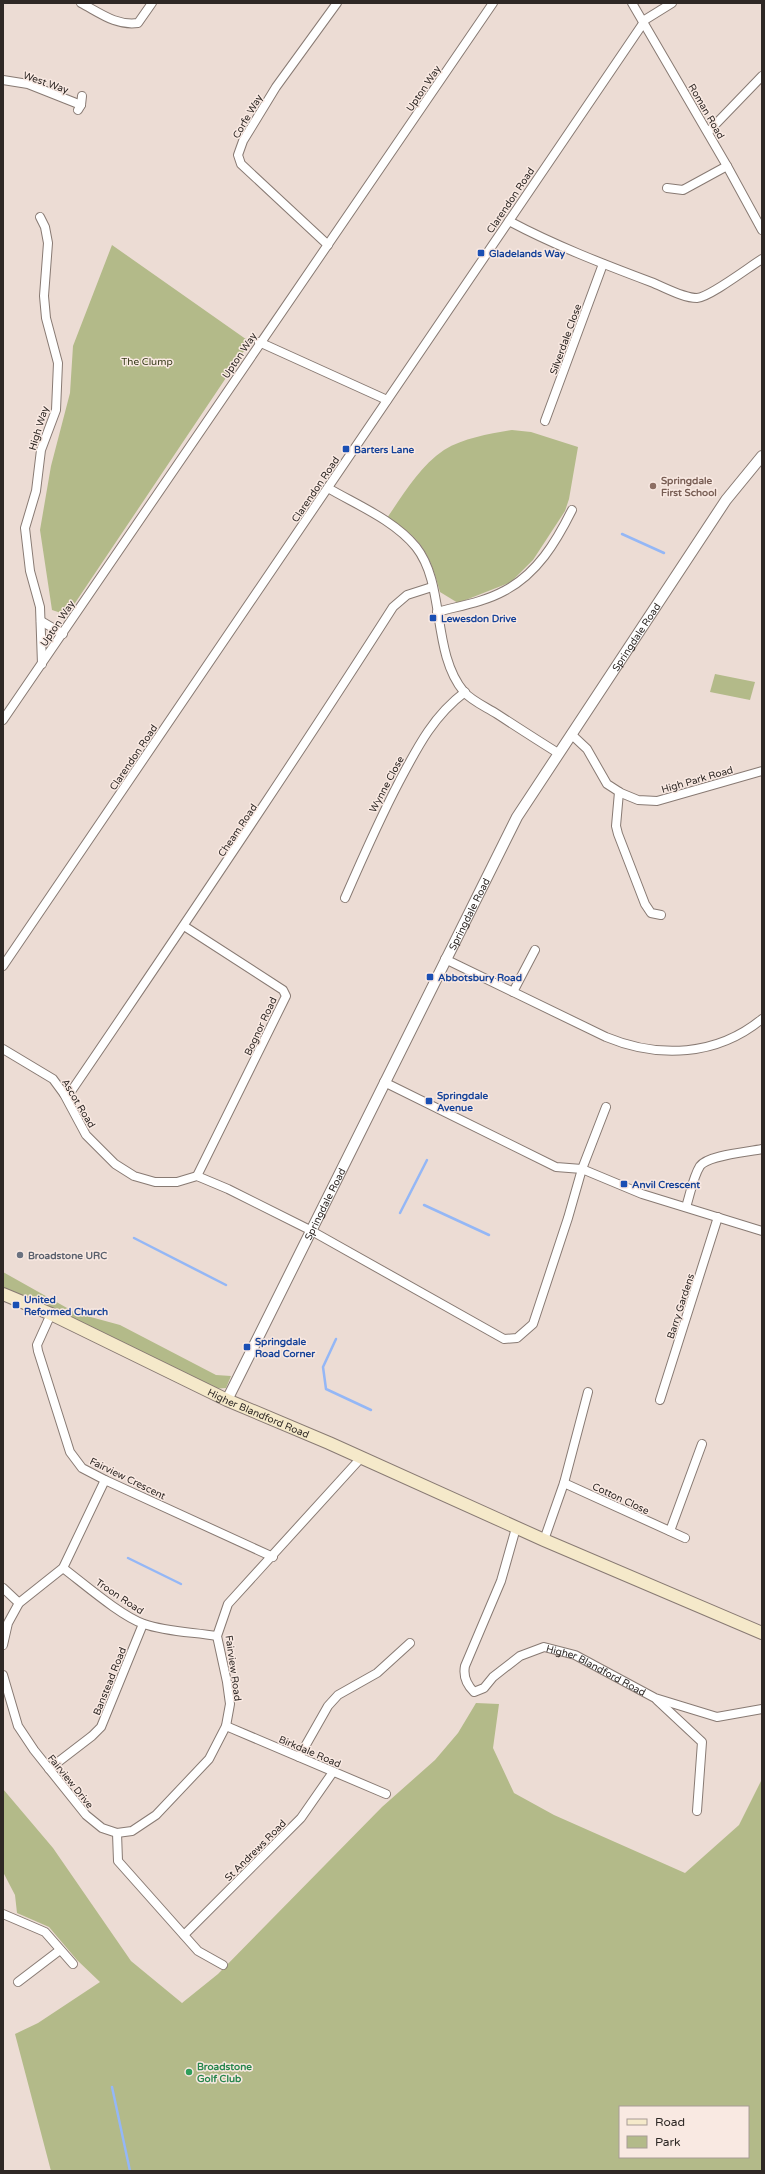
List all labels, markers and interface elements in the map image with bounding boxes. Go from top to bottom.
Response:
street label: Upton Way [404,63,444,114]
street label: West Way [21,70,70,96]
street label: Roman Road [685,82,727,141]
street label: Corfe Way [230,92,266,141]
street label: Clarendon Road [484,165,537,236]
marker: Gladelands Way [476,248,486,258]
place label: Gladelands Way [489,248,566,260]
street label: Silverdale Close [548,302,584,376]
street label: Upton Way [220,330,260,381]
park label: The Clump [121,356,173,368]
street label: High Way [27,404,52,452]
marker: Barters Lane [341,444,351,454]
place label: Barters Lane [354,444,414,456]
street label: Clarendon Road [289,454,342,525]
place label: Springdale First School [661,475,717,499]
marker: Springdale First School [648,481,658,491]
street label: Upton Way [38,598,78,649]
street label: Springdale Road [610,601,663,674]
marker: Lewesdon Drive [428,613,438,623]
place label: Lewesdon Drive [441,613,517,625]
street label: Clarendon Road [107,722,160,793]
street label: Wynne Close [367,754,407,815]
street label: High Park Road [660,764,735,796]
street label: Cheam Road [216,802,260,859]
street label: Springdale Road [447,876,493,952]
marker: Abbotsbury Road [425,972,435,982]
place label: Abbotsbury Road [438,972,522,984]
street label: Bognor Road [242,995,280,1058]
street label: Ascot Road [59,1077,97,1130]
place label: Springdale Avenue [437,1090,489,1114]
marker: Springdale Avenue [424,1096,434,1106]
street label: Springdale Road [302,1166,348,1242]
marker: Anvil Crescent [619,1179,629,1189]
place label: Anvil Crescent [632,1179,700,1191]
marker: Broadstone URC [15,1250,25,1260]
place label: Broadstone URC [28,1250,107,1262]
street label: Barry Gardens [665,1272,697,1340]
place label: United Reformed Church [24,1294,108,1318]
marker: United Reformed Church [11,1300,21,1310]
place label: Springdale Road Corner [255,1336,315,1360]
marker: Springdale Road Corner [242,1342,252,1352]
street label: Higher Blandford Road [205,1386,311,1441]
street label: Fairview Crescent [88,1455,168,1503]
street label: Cotton Close [590,1481,651,1517]
street label: Troon Road [93,1576,146,1617]
street label: Fairview Road [222,1634,244,1702]
street label: Higher Blandford Road [545,1643,648,1699]
street label: Banstead Road [91,1646,129,1717]
street label: Birkdale Road [277,1733,342,1770]
street label: Fairview Drive [45,1752,96,1811]
street label: St Andrews Road [223,1818,289,1884]
place label: Broadstone Golf Club [197,2061,252,2085]
marker: Broadstone Golf Club [184,2067,194,2077]
legend [619,2106,749,2158]
text: Road [655,2115,685,2129]
text: Park [655,2135,681,2149]

